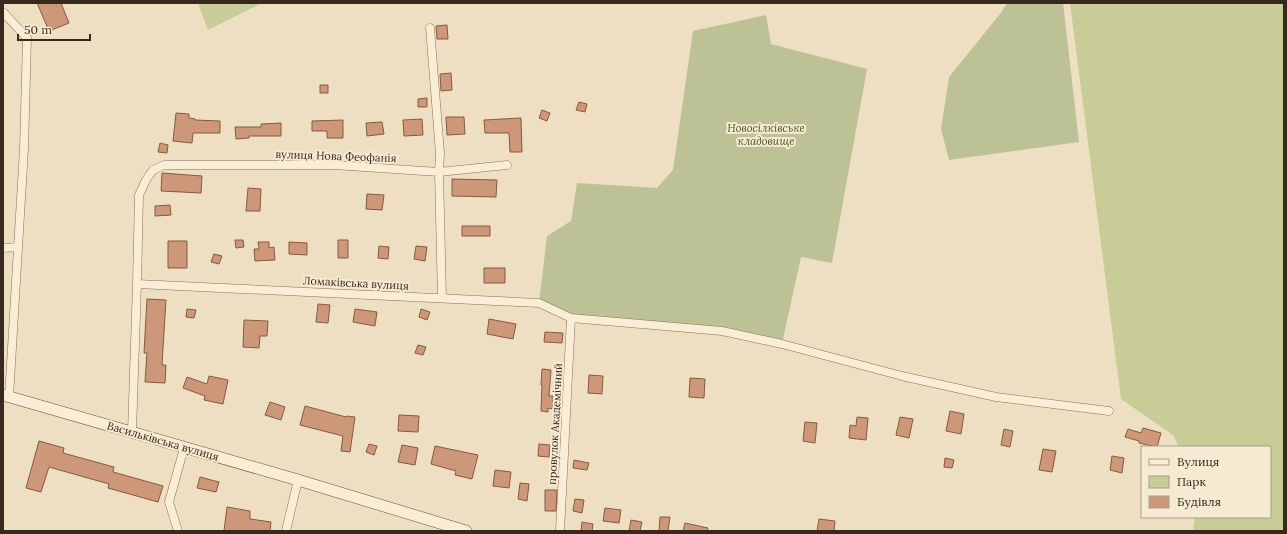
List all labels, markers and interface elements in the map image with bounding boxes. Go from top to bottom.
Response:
scale bar [18,16,90,42]
text: 50 m [24,22,52,37]
park label: Новосілківське кладовище [727,121,805,148]
street label: вулиця Нова Феофанія [275,147,397,165]
street label: Ломаківська вулиця [303,273,409,293]
street label: провулок Академічний [545,363,565,485]
street label: Васильківська вулиця [105,418,221,464]
legend [1141,446,1271,518]
text: Вулиця [1177,454,1219,469]
text: Парк [1177,474,1206,489]
text: Будівля [1177,494,1221,509]

